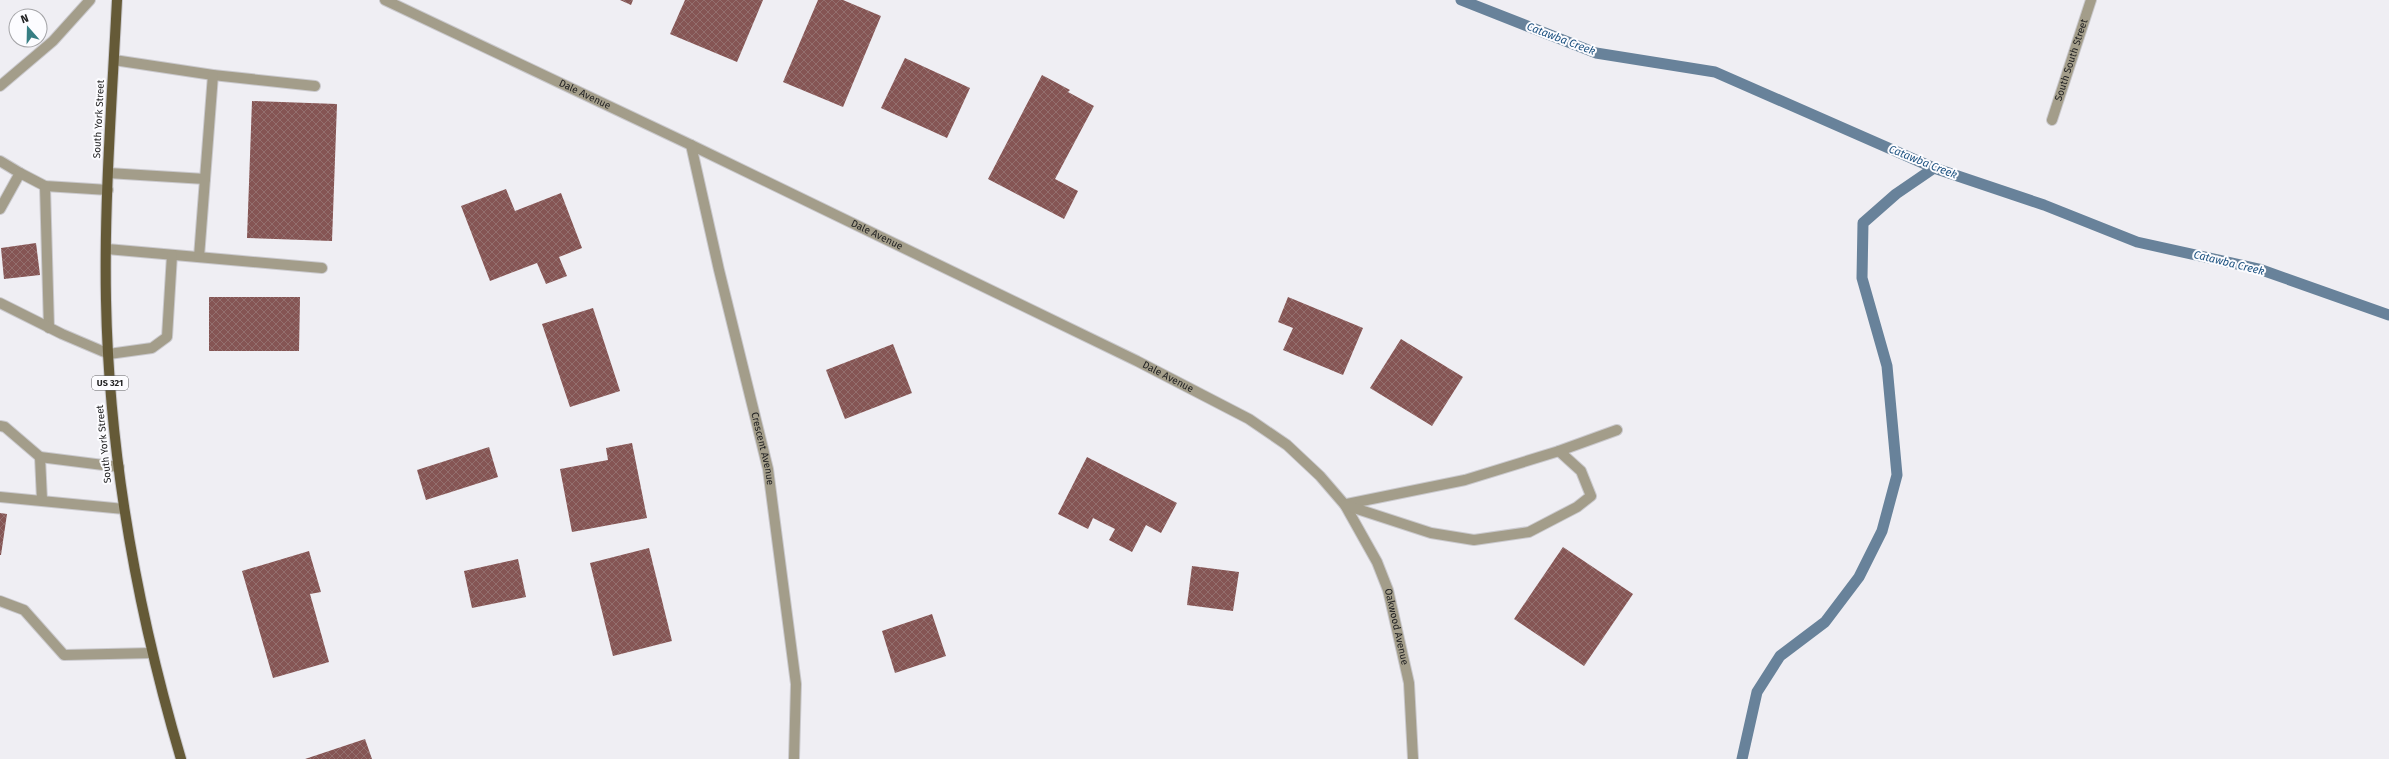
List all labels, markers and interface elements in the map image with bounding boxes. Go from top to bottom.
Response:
north arrow [8,8,48,48]
text: N [19,12,30,26]
street label: South South Street [2053,17,2091,103]
water label: Catawba Creek [1525,20,1597,58]
street label: Dale Avenue [557,77,613,112]
street label: South York Street [91,79,107,159]
water label: Catawba Creek [1887,142,1959,182]
street label: Dale Avenue [849,217,905,253]
water label: Catawba Creek [2192,248,2266,278]
street label: Dale Avenue [1140,359,1196,395]
road number: US 321 [92,376,128,390]
street label: South York Street [94,404,114,484]
street label: Crescent Avenue [748,411,776,486]
street label: Oakwood Avenue [1382,587,1411,666]

